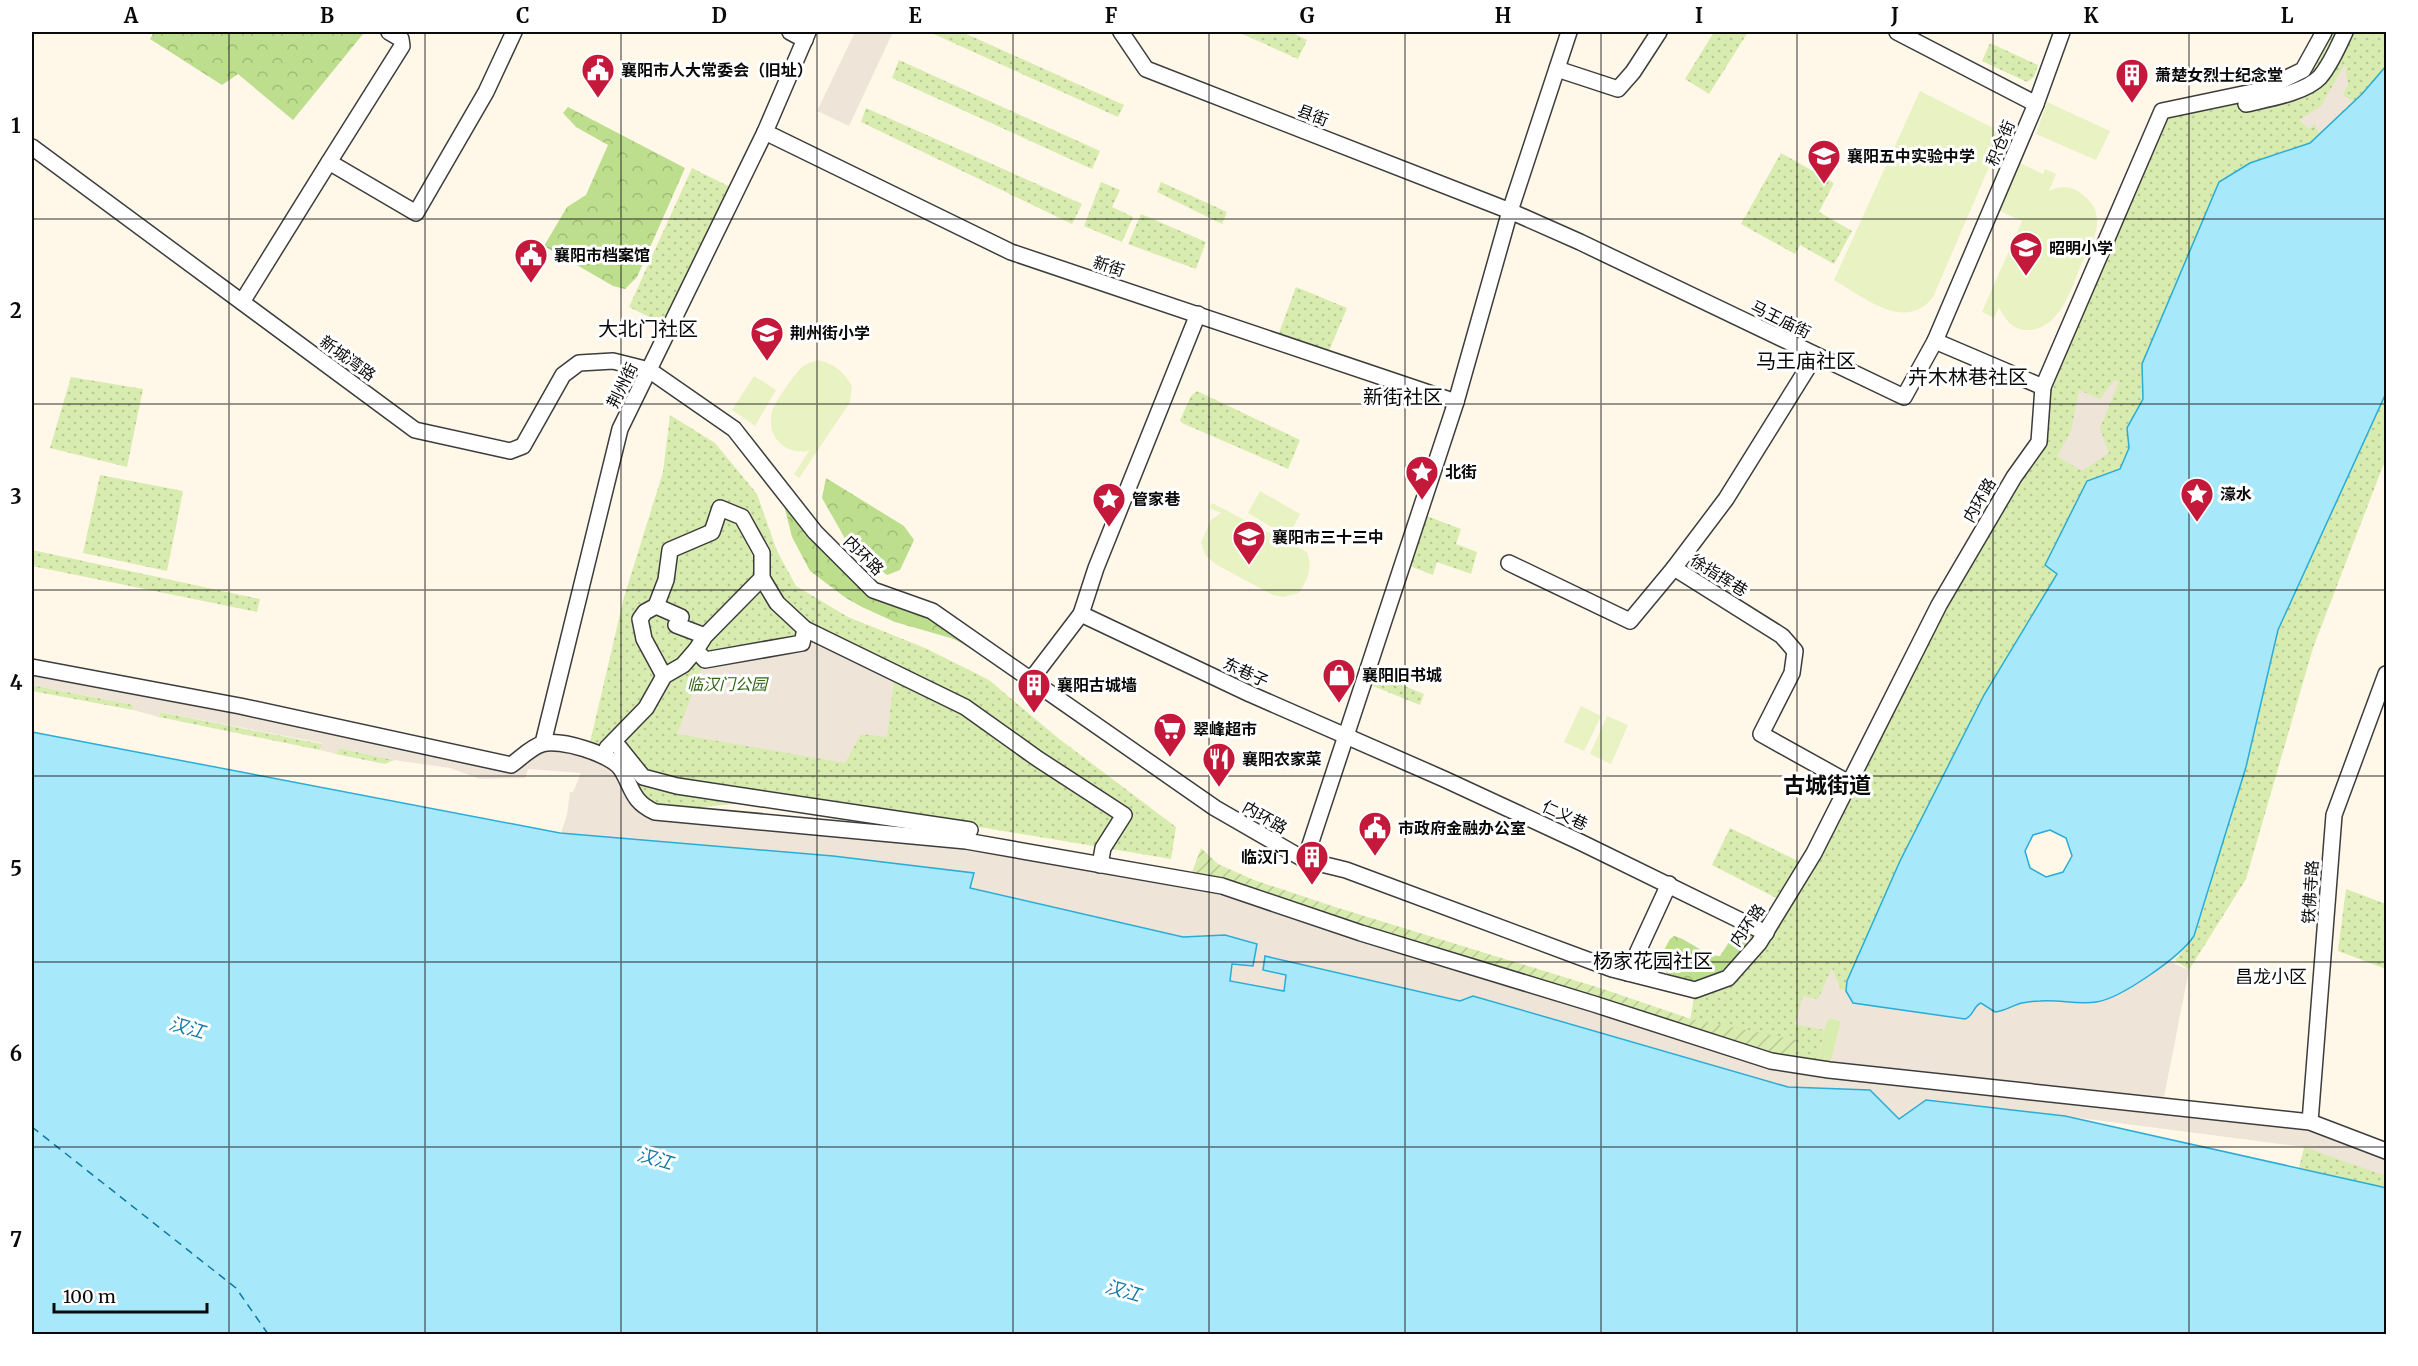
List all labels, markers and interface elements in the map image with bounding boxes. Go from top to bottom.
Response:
text: A [123,3,139,28]
text: B [320,3,334,28]
text: C [516,3,530,28]
text: D [711,3,727,28]
text: E [908,3,922,28]
text: F [1105,3,1118,28]
text: G [1300,3,1315,28]
text: H [1495,3,1511,28]
text: I [1695,3,1703,28]
text: J [1890,3,1899,28]
text: K [2084,3,2099,28]
text: L [2281,3,2294,28]
public building icon: 襄阳市人大常委会（旧址） [580,52,616,99]
building icon: 萧楚女烈士纪念堂 [2114,57,2150,104]
place label: 襄阳市人大常委会（旧址） [621,60,813,80]
place label: 萧楚女烈士纪念堂 [2155,65,2283,85]
street label: 县街 [1294,100,1332,130]
text: 1 [11,113,21,138]
street label: 积仓街 [1981,117,2019,169]
school or university icon: 襄阳五中实验中学 [1806,138,1842,185]
place label: 襄阳五中实验中学 [1847,146,1975,166]
school or university icon: 昭明小学 [2008,230,2044,277]
public building icon: 襄阳市档案馆 [513,237,549,284]
place label: 昭明小学 [2049,238,2113,258]
place label: 襄阳市档案馆 [554,245,650,265]
street label: 新街 [1091,252,1127,280]
street label: 马王庙街 [1748,296,1814,342]
text: 2 [10,298,22,323]
school or university icon: 荆州街小学 [749,315,785,362]
district label: 大北门社区 [598,316,698,341]
place label: 荆州街小学 [790,323,870,343]
street label: 新城湾路 [316,331,380,385]
district label: 马王庙社区 [1756,348,1856,373]
street label: 荆州街 [602,359,642,411]
district label: 卉木林巷社区 [1908,364,2028,389]
district label: 新街社区 [1363,384,1443,409]
place icon: 北街 [1404,454,1440,501]
place label: 北街 [1445,462,1477,482]
street label: 内环路 [1958,474,2000,526]
place icon: 濠水 [2179,476,2215,523]
place icon: 管家巷 [1091,481,1127,528]
text: 3 [10,484,22,509]
place label: 濠水 [2220,484,2252,504]
place label: 管家巷 [1132,489,1181,509]
school or university icon: 襄阳市三十三中 [1231,519,1267,566]
place label: 襄阳市三十三中 [1272,527,1384,547]
street label: 内环路 [840,531,888,579]
street label: 徐指挥巷 [1687,550,1751,600]
street label: 东巷子 [1220,653,1272,691]
shop icon: 襄阳旧书城 [1321,657,1357,704]
place label: 襄阳旧书城 [1362,665,1442,685]
building icon: 襄阳古城墙 [1016,667,1052,714]
text: 4 [10,670,23,695]
park label: 临汉门公园 [687,674,769,694]
place label: 襄阳古城墙 [1057,675,1137,695]
supermarket icon: 翠峰超市 [1152,711,1188,758]
place label: 翠峰超市 [1193,719,1257,739]
restaurant icon: 襄阳农家菜 [1201,741,1237,788]
place label: 襄阳农家菜 [1242,749,1322,769]
district label: 古城街道 [1783,771,1871,799]
street label: 内环路 [1239,796,1291,838]
street label: 仁义巷 [1539,796,1591,834]
public building icon: 市政府金融办公室 [1357,810,1393,857]
place label: 市政府金融办公室 [1398,818,1526,838]
building icon: 临汉门 [1294,839,1330,886]
place label: 临汉门 [1241,847,1289,867]
text: 5 [10,856,22,881]
street label: 铁佛寺路 [2298,859,2322,925]
street label: 内环路 [1725,900,1769,950]
district label: 杨家花园社区 [1593,948,1713,973]
district label: 昌龙小区 [2235,965,2307,988]
water label: 汉江 [167,1012,210,1044]
text: 6 [10,1041,22,1066]
water label: 汉江 [635,1143,678,1175]
text: 7 [10,1227,22,1252]
water label: 汉江 [1103,1275,1146,1307]
scale bar [54,1276,207,1314]
text: 100 m [63,1285,116,1308]

